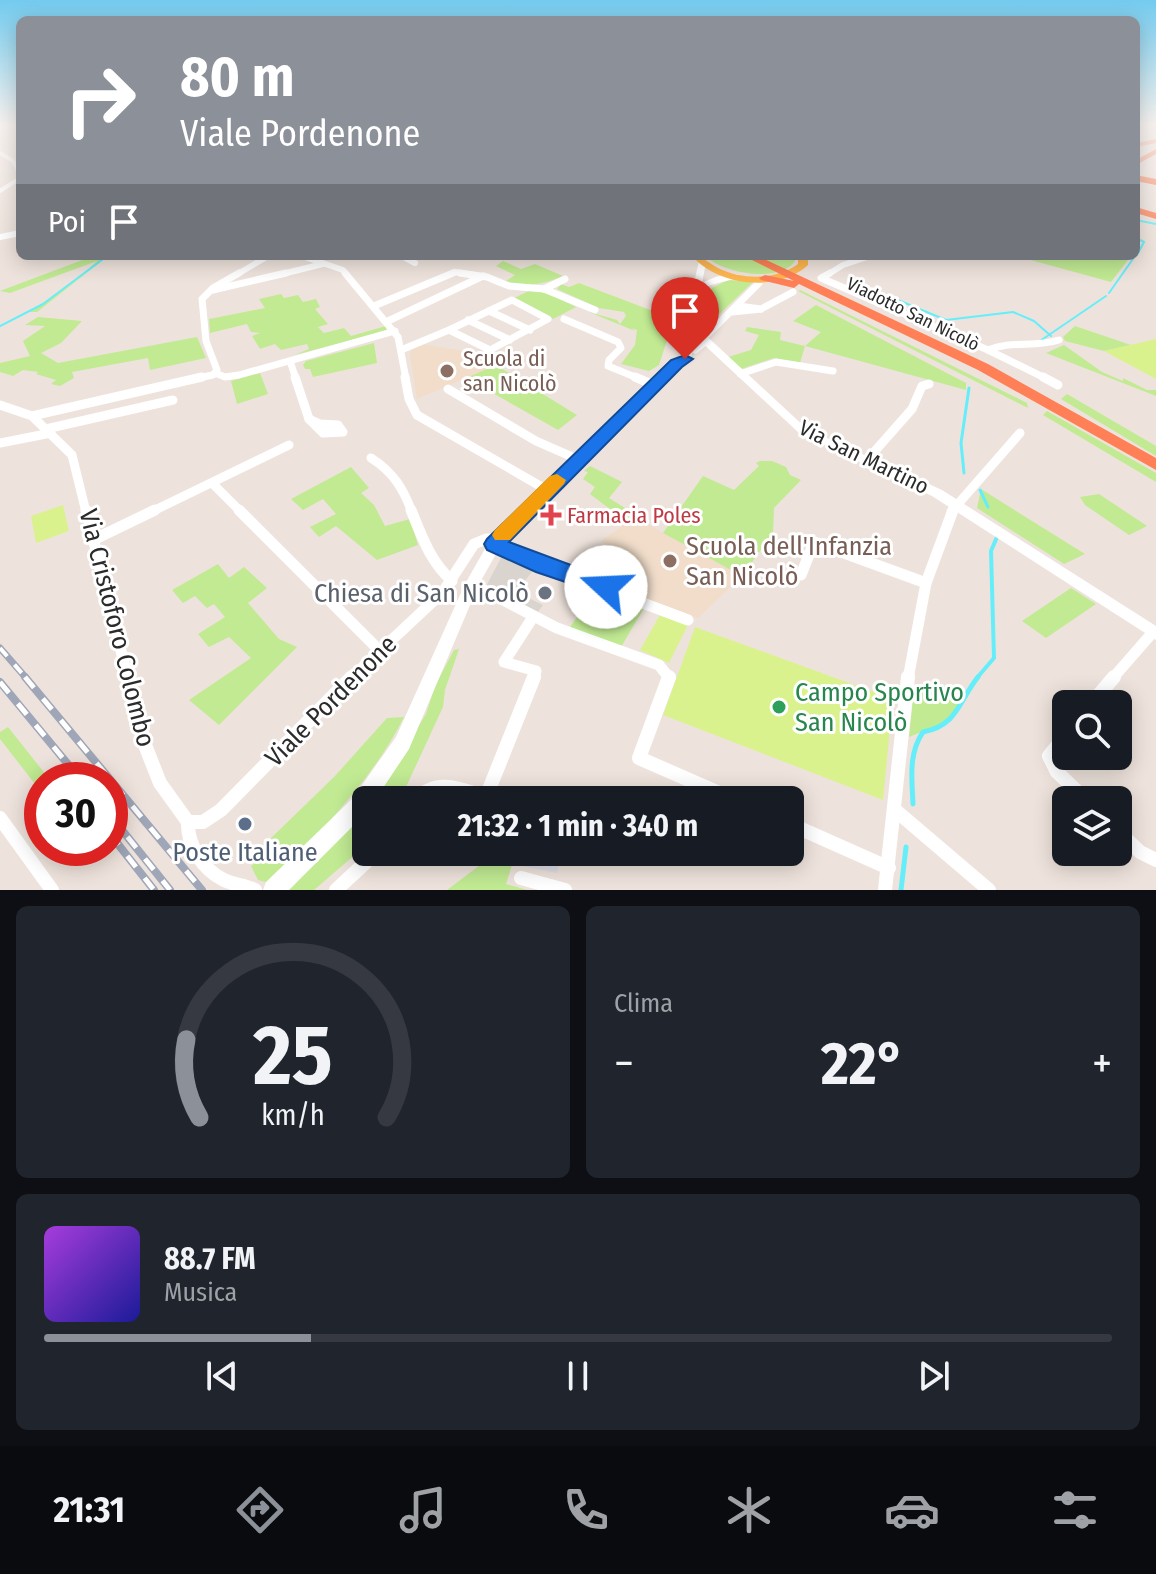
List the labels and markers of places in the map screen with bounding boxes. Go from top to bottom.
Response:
pin [651,277,719,359]
place label: Scuola di san Nicolò [463,345,557,397]
marker: Scuola di san Nicolò [438,362,456,380]
place label: Farmacia Poles [567,502,701,529]
marker: Farmacia Poles [542,506,560,524]
place label: Scuola dell'Infanzia San Nicolò [686,531,892,592]
marker: Scuola dell'Infanzia San Nicolò [661,552,679,570]
place label: Chiesa di San Nicolò [314,578,529,609]
marker: Chiesa di San Nicolò [536,584,554,602]
place label: Campo Sportivo San Nicolò [795,677,964,738]
marker: Campo Sportivo San Nicolò [770,698,788,716]
marker: Poste Italiane [236,815,254,833]
place label: Poste Italiane [173,837,317,868]

